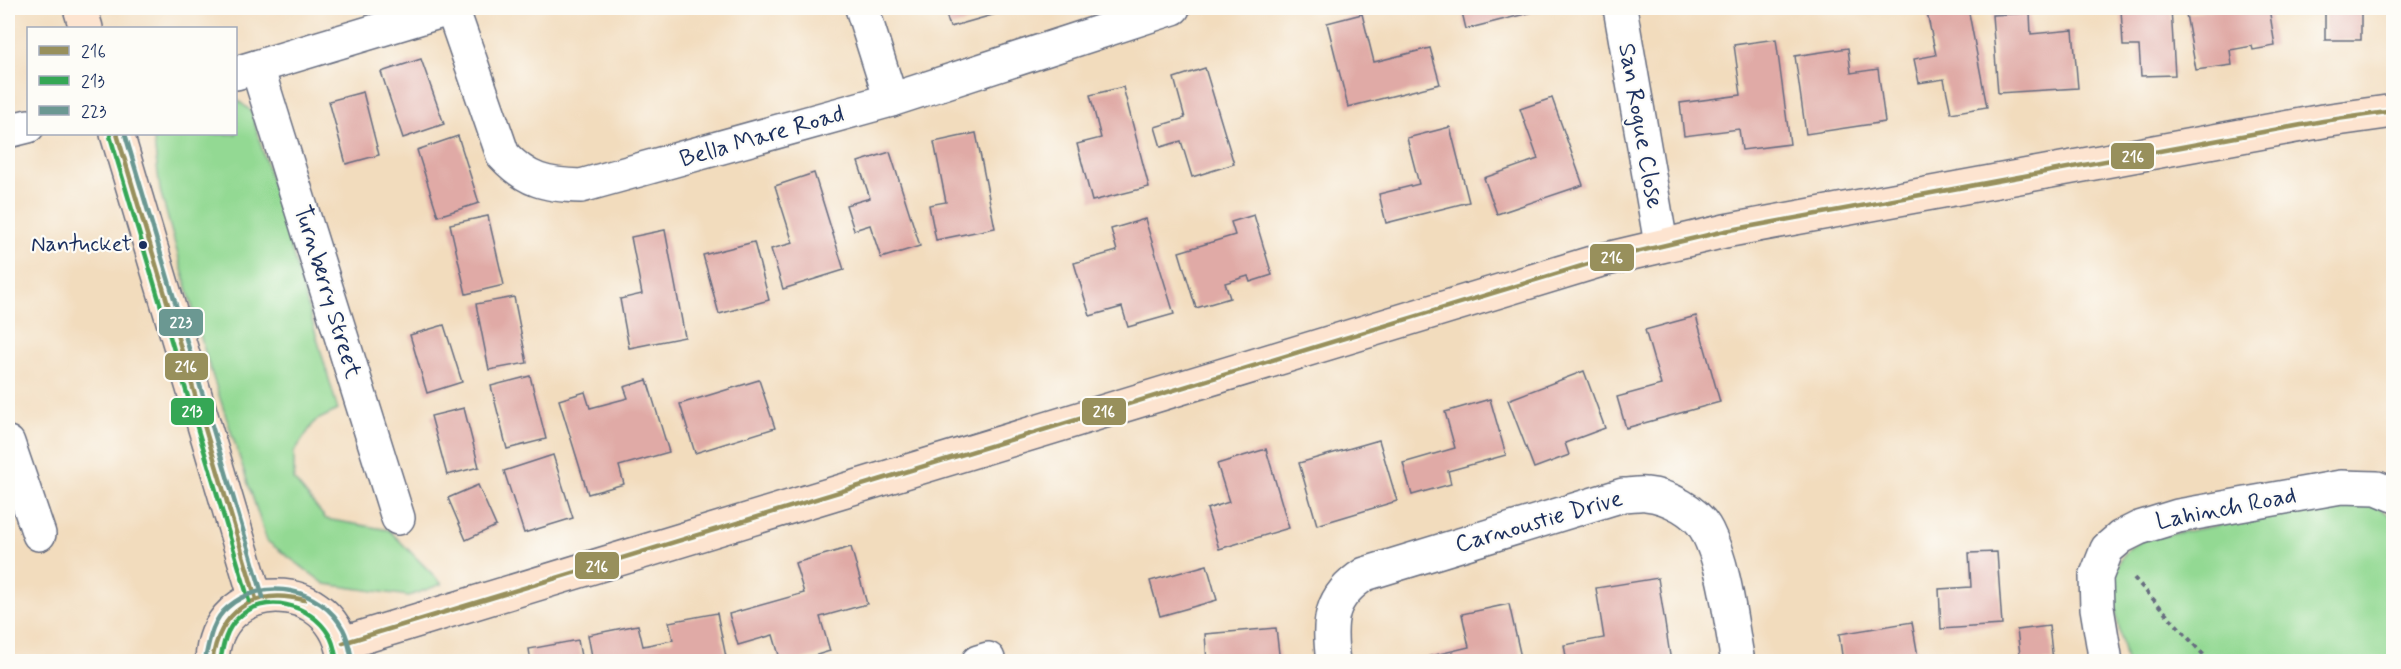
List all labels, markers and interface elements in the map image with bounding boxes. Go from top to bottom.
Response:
legend [27,27,237,135]
text: 216 [81,40,106,64]
street label: San Rogue Close [1610,41,1670,211]
text: 213 [81,70,105,94]
street label: Bella Mare Road [676,99,848,175]
text: 223 [81,100,107,124]
line badge: 216 [2110,142,2155,170]
text: 216 [2122,147,2145,168]
street label: Turnberry Street [286,202,368,382]
place label: Nantucket [31,231,132,259]
marker: Nantucket [137,239,149,251]
line badge: 216 [1589,243,1635,272]
text: 216 [1601,248,1624,269]
line badge: 223 [158,308,204,337]
text: 223 [170,313,193,334]
line badge: 216 [164,352,209,381]
text: 216 [175,357,198,378]
line badge: 213 [170,397,215,426]
line badge: 216 [1081,397,1127,426]
text: 213 [181,402,203,423]
text: 216 [1093,402,1116,423]
street label: Lahinch Road [2153,480,2299,538]
street label: Carnoustie Drive [1452,483,1627,561]
line badge: 216 [574,551,620,580]
text: 216 [586,557,609,578]

